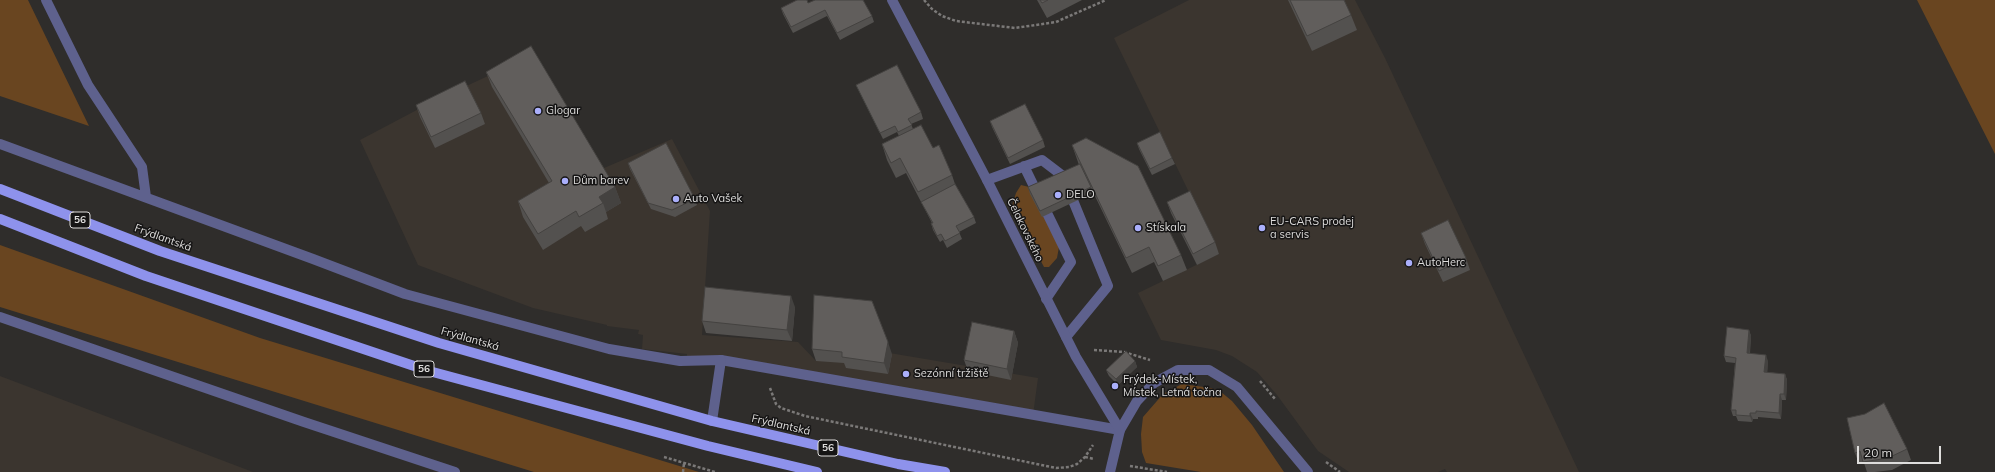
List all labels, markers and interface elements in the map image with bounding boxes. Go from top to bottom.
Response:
place label: Glogar [546,104,580,118]
marker: Glogar [533,106,543,116]
place label: Dům barev [573,174,629,188]
marker: Dům barev [560,176,570,186]
place label: DELO [1066,188,1095,202]
marker: DELO [1053,190,1063,200]
place label: Auto Vašek [684,192,742,206]
marker: Auto Vašek [671,194,681,204]
street label: Čelakovského [1004,196,1046,264]
road number: 56 [70,212,90,228]
place label: EU-CARS prodej a servis [1270,215,1354,241]
place label: Stískala [1146,221,1186,235]
street label: Frýdlantská [133,222,193,254]
marker: Stískala [1133,223,1143,233]
marker: EU-CARS prodej a servis [1257,223,1267,233]
place label: AutoHerc [1417,256,1465,270]
marker: AutoHerc [1404,258,1414,268]
street label: Frýdlantská [439,324,501,354]
road number: 56 [414,361,434,377]
place label: Sezónní tržiště [914,367,988,381]
marker: Sezónní tržiště [901,369,911,379]
place label: Frýdek-Místek, Místek, Letná točna [1123,373,1222,399]
marker: Frýdek-Místek, Místek, Letná točna [1110,381,1120,391]
street label: Frýdlantská [750,412,812,438]
scale bar [1859,438,1943,464]
road number: 56 [818,440,838,456]
text: 20 m [1864,445,1892,460]

